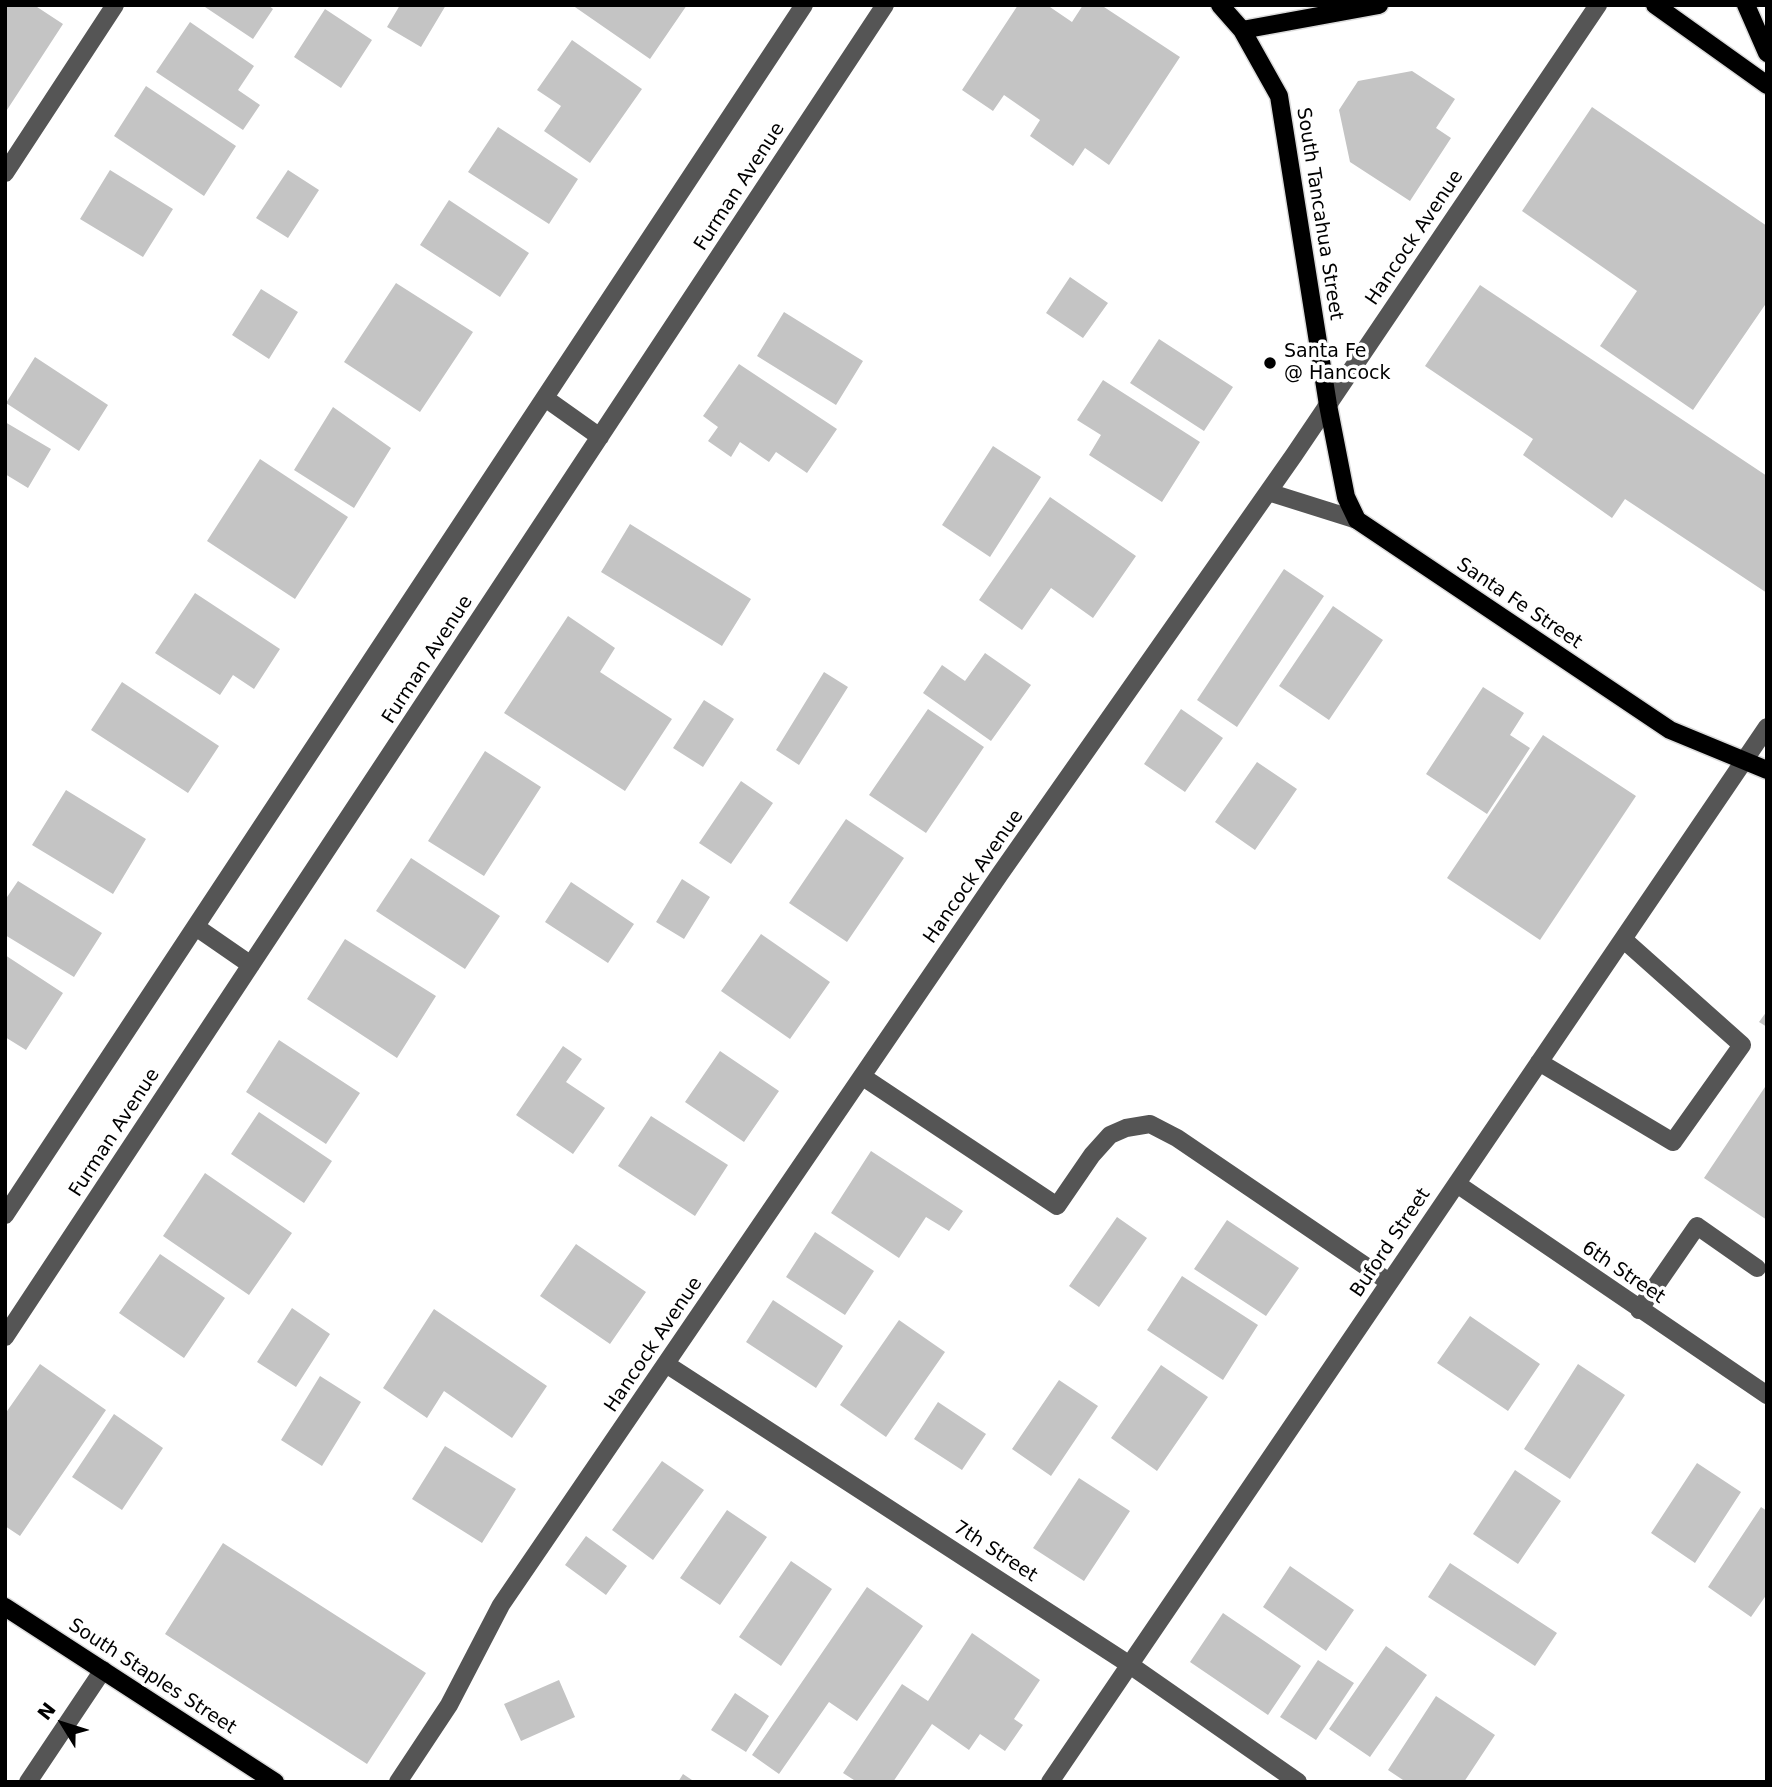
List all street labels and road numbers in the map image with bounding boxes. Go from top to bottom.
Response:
street label: South Tancahua Street [1291,106,1347,322]
street label: Furman Avenue [690,119,790,255]
street label: Hancock Avenue [1361,166,1469,310]
street label: Santa Fe Street [1452,554,1586,654]
street label: Furman Avenue [378,592,478,728]
street label: Hancock Avenue [919,806,1029,948]
street label: Furman Avenue [65,1065,165,1201]
street label: Buford Street [1346,1184,1436,1302]
street label: 6th Street [1577,1237,1669,1309]
street label: Hancock Avenue [600,1273,708,1417]
street label: 7th Street [949,1516,1041,1588]
street label: South Staples Street [64,1614,240,1740]

